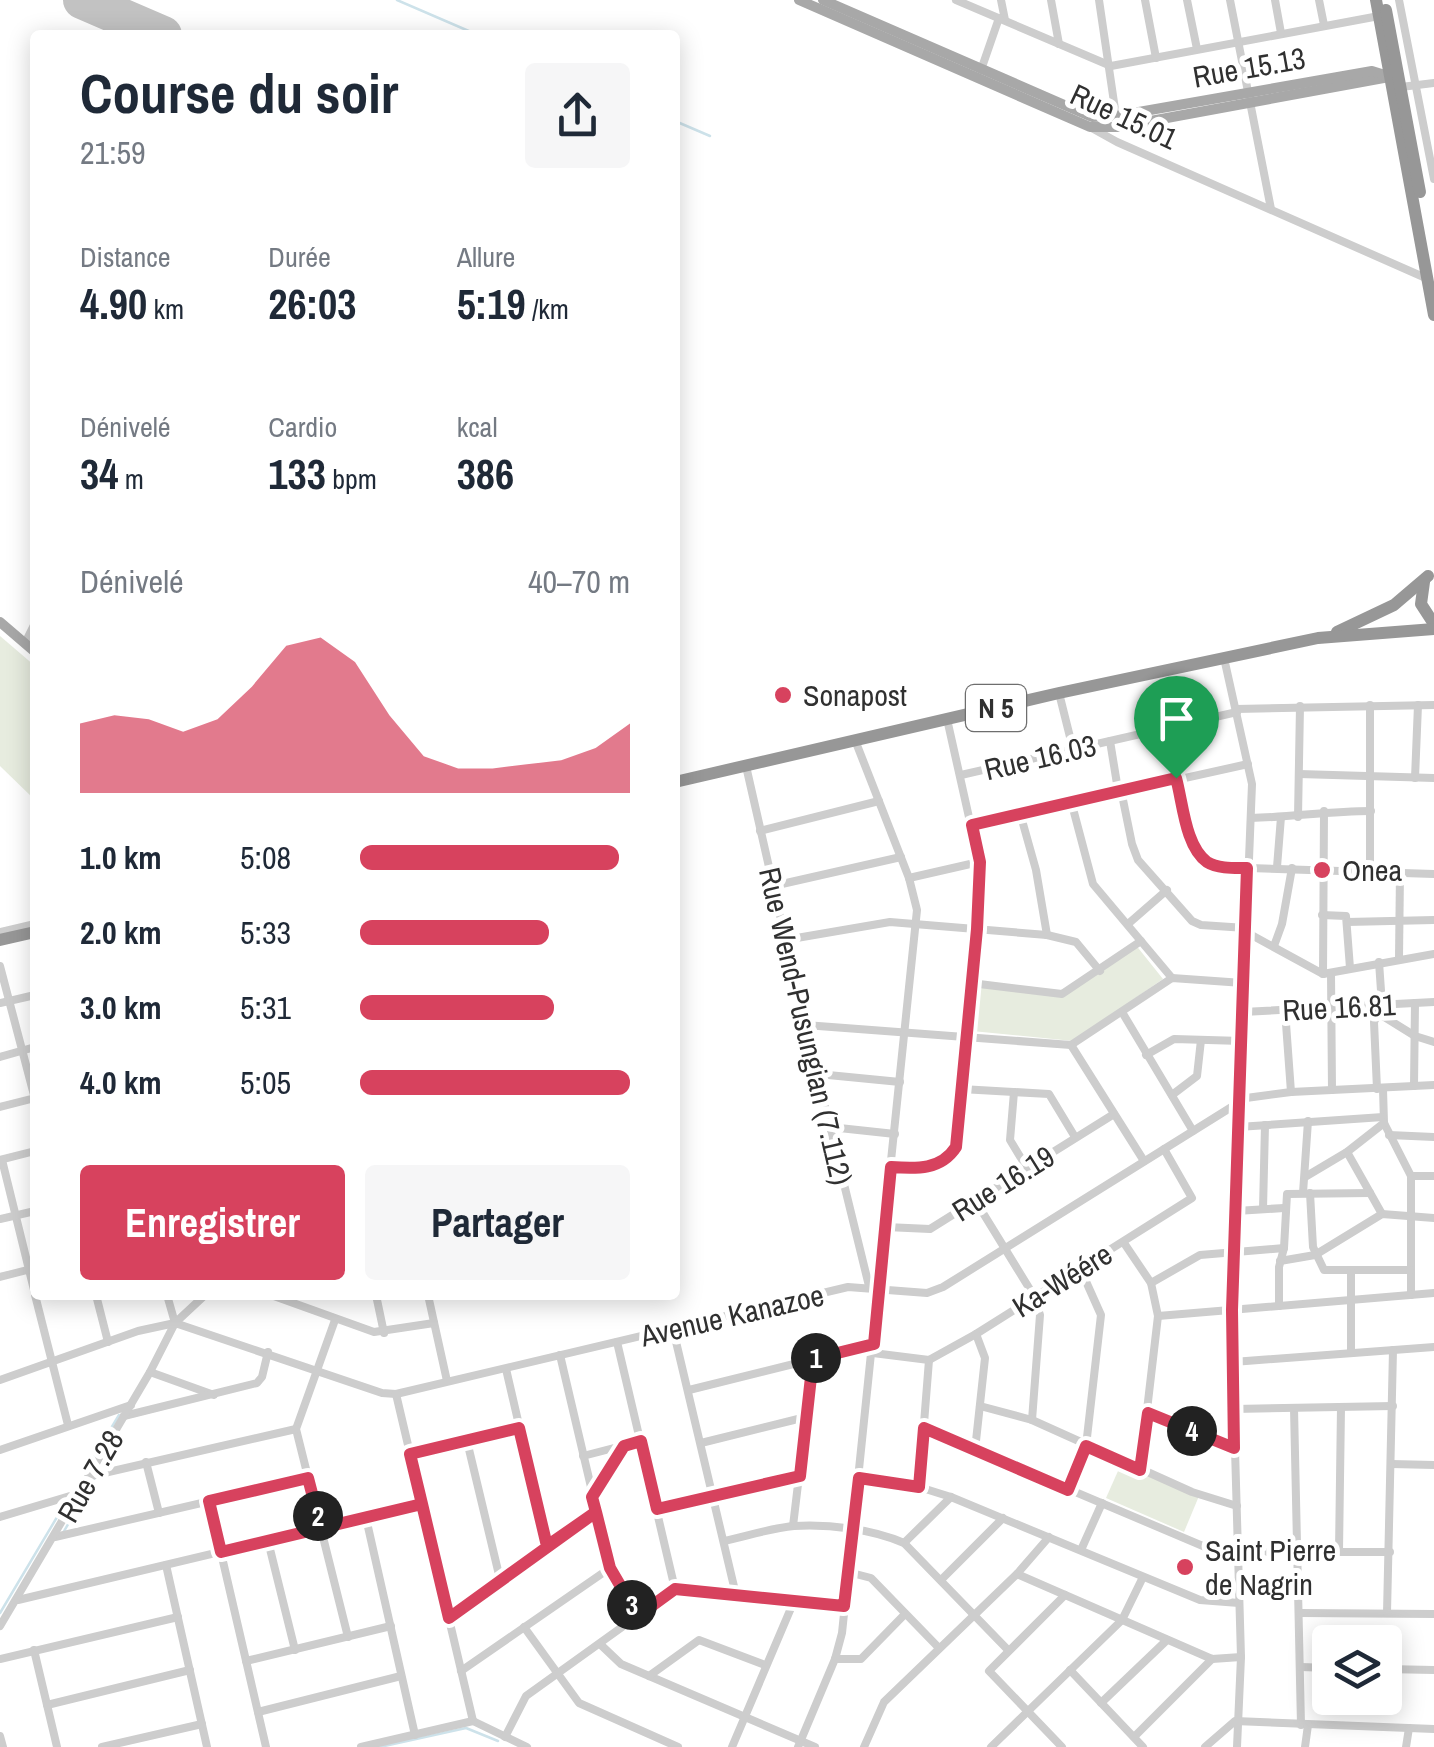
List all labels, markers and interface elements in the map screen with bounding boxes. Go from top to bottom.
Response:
street label: Rue 15.13 [1190,37,1308,97]
text: Course du soir [80,56,398,130]
button: share [525,63,630,168]
street label: Rue 15.01 [1064,74,1184,158]
text: 21:59 [80,131,146,174]
text: Distance [80,238,171,276]
text: Durée [268,238,331,276]
text: Allure [457,238,515,276]
text: 4.90 [80,276,147,332]
text: 26:03 [268,276,356,332]
text: 5:19 [457,276,526,332]
text: km [147,290,184,328]
text: /km [526,290,569,328]
text: Dénivelé [80,408,171,446]
text: Cardio [268,408,337,446]
text: kcal [457,408,497,446]
text: 34 [80,446,118,502]
text: 133 [268,446,326,502]
text: 386 [457,446,514,502]
text: m [118,460,144,498]
text: bpm [326,460,377,498]
text: Dénivelé [80,560,184,603]
text: 40–70 m [528,560,630,603]
place label: Sonapost [803,675,907,715]
pin [1134,676,1219,779]
marker: Sonapost [772,684,794,706]
road number: N 5 [966,685,1026,731]
icon: arrive [1149,691,1204,746]
street label: Rue 16.03 [980,725,1100,789]
text: 1.0 km [80,836,162,879]
text: 5:08 [240,836,291,879]
place label: Onea [1342,850,1403,890]
marker: Onea [1311,859,1333,881]
street label: Rue Wend-Pusungian (7.112) [750,863,862,1189]
text: 2.0 km [80,911,162,954]
text: 5:33 [240,911,291,954]
street label: Rue 16.81 [1281,984,1397,1030]
text: 3.0 km [80,986,162,1029]
text: 5:31 [240,986,291,1029]
text: 4.0 km [80,1061,162,1104]
text: 5:05 [240,1061,291,1104]
street label: Rue 16.19 [944,1136,1062,1230]
button: Enregistrer [80,1165,345,1280]
button: Partager [365,1165,630,1280]
street label: Ka-Wéére [1005,1234,1119,1326]
street label: Avenue Kanazoe [635,1274,828,1356]
pin: 1 [791,1333,841,1383]
text: 1 [810,1339,822,1377]
pin: 4 [1167,1406,1217,1456]
text: 4 [1186,1412,1198,1450]
street label: Rue 7.28 [48,1423,132,1529]
pin: 2 [293,1491,343,1541]
text: 2 [312,1497,324,1535]
place label: Saint Pierre de Nagrin [1205,1530,1336,1604]
marker: Saint Pierre de Nagrin [1174,1556,1196,1578]
pin: 3 [607,1580,657,1630]
text: 3 [626,1586,638,1624]
map controls [1312,1625,1402,1715]
button: layers [1312,1625,1402,1715]

